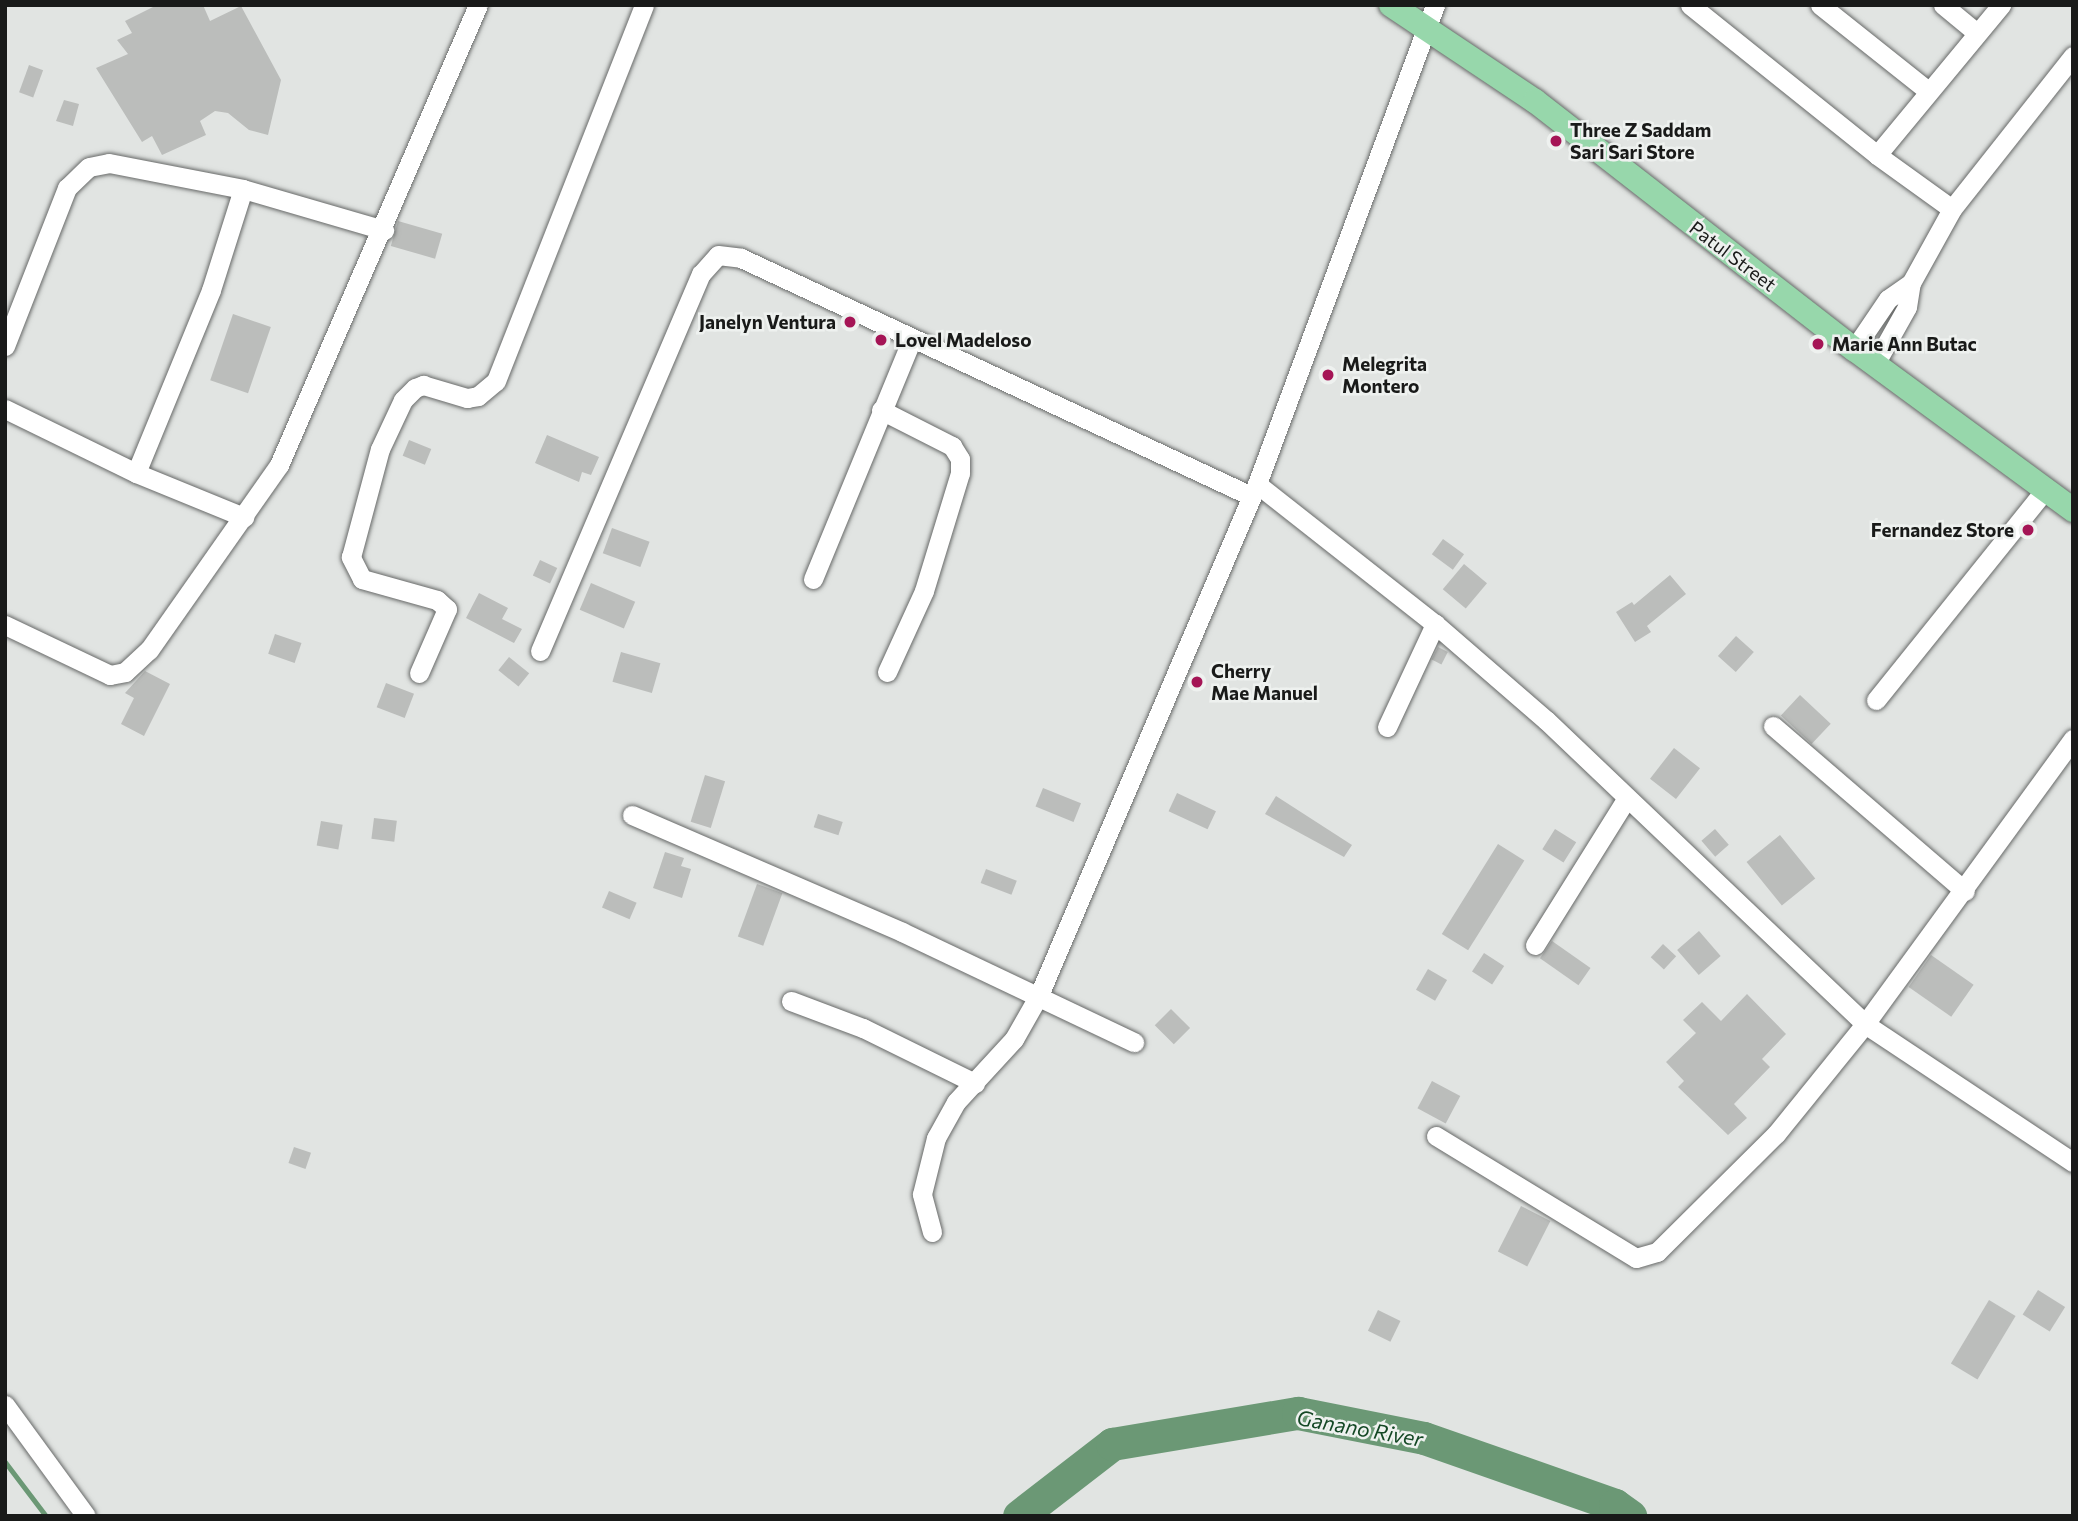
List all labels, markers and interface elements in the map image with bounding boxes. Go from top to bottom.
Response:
place label: Three Z Saddam Sari Sari Store [1570,119,1711,163]
marker: Three Z Saddam Sari Sari Store [1548,133,1564,149]
street label: Patul Street [1685,216,1781,296]
place label: Janelyn Ventura [699,311,836,333]
marker: Janelyn Ventura [842,314,858,330]
place label: Lovel Madeloso [895,329,1031,351]
marker: Lovel Madeloso [873,332,889,348]
place label: Marie Ann Butac [1832,333,1977,355]
marker: Marie Ann Butac [1810,336,1826,352]
place label: Melegrita Montero [1342,353,1427,397]
marker: Melegrita Montero [1320,367,1336,383]
place label: Fernandez Store [1871,519,2014,541]
marker: Fernandez Store [2020,522,2036,538]
place label: Cherry Mae Manuel [1211,660,1318,704]
marker: Cherry Mae Manuel [1189,674,1205,690]
water label: Ganano River [1295,1405,1425,1451]

